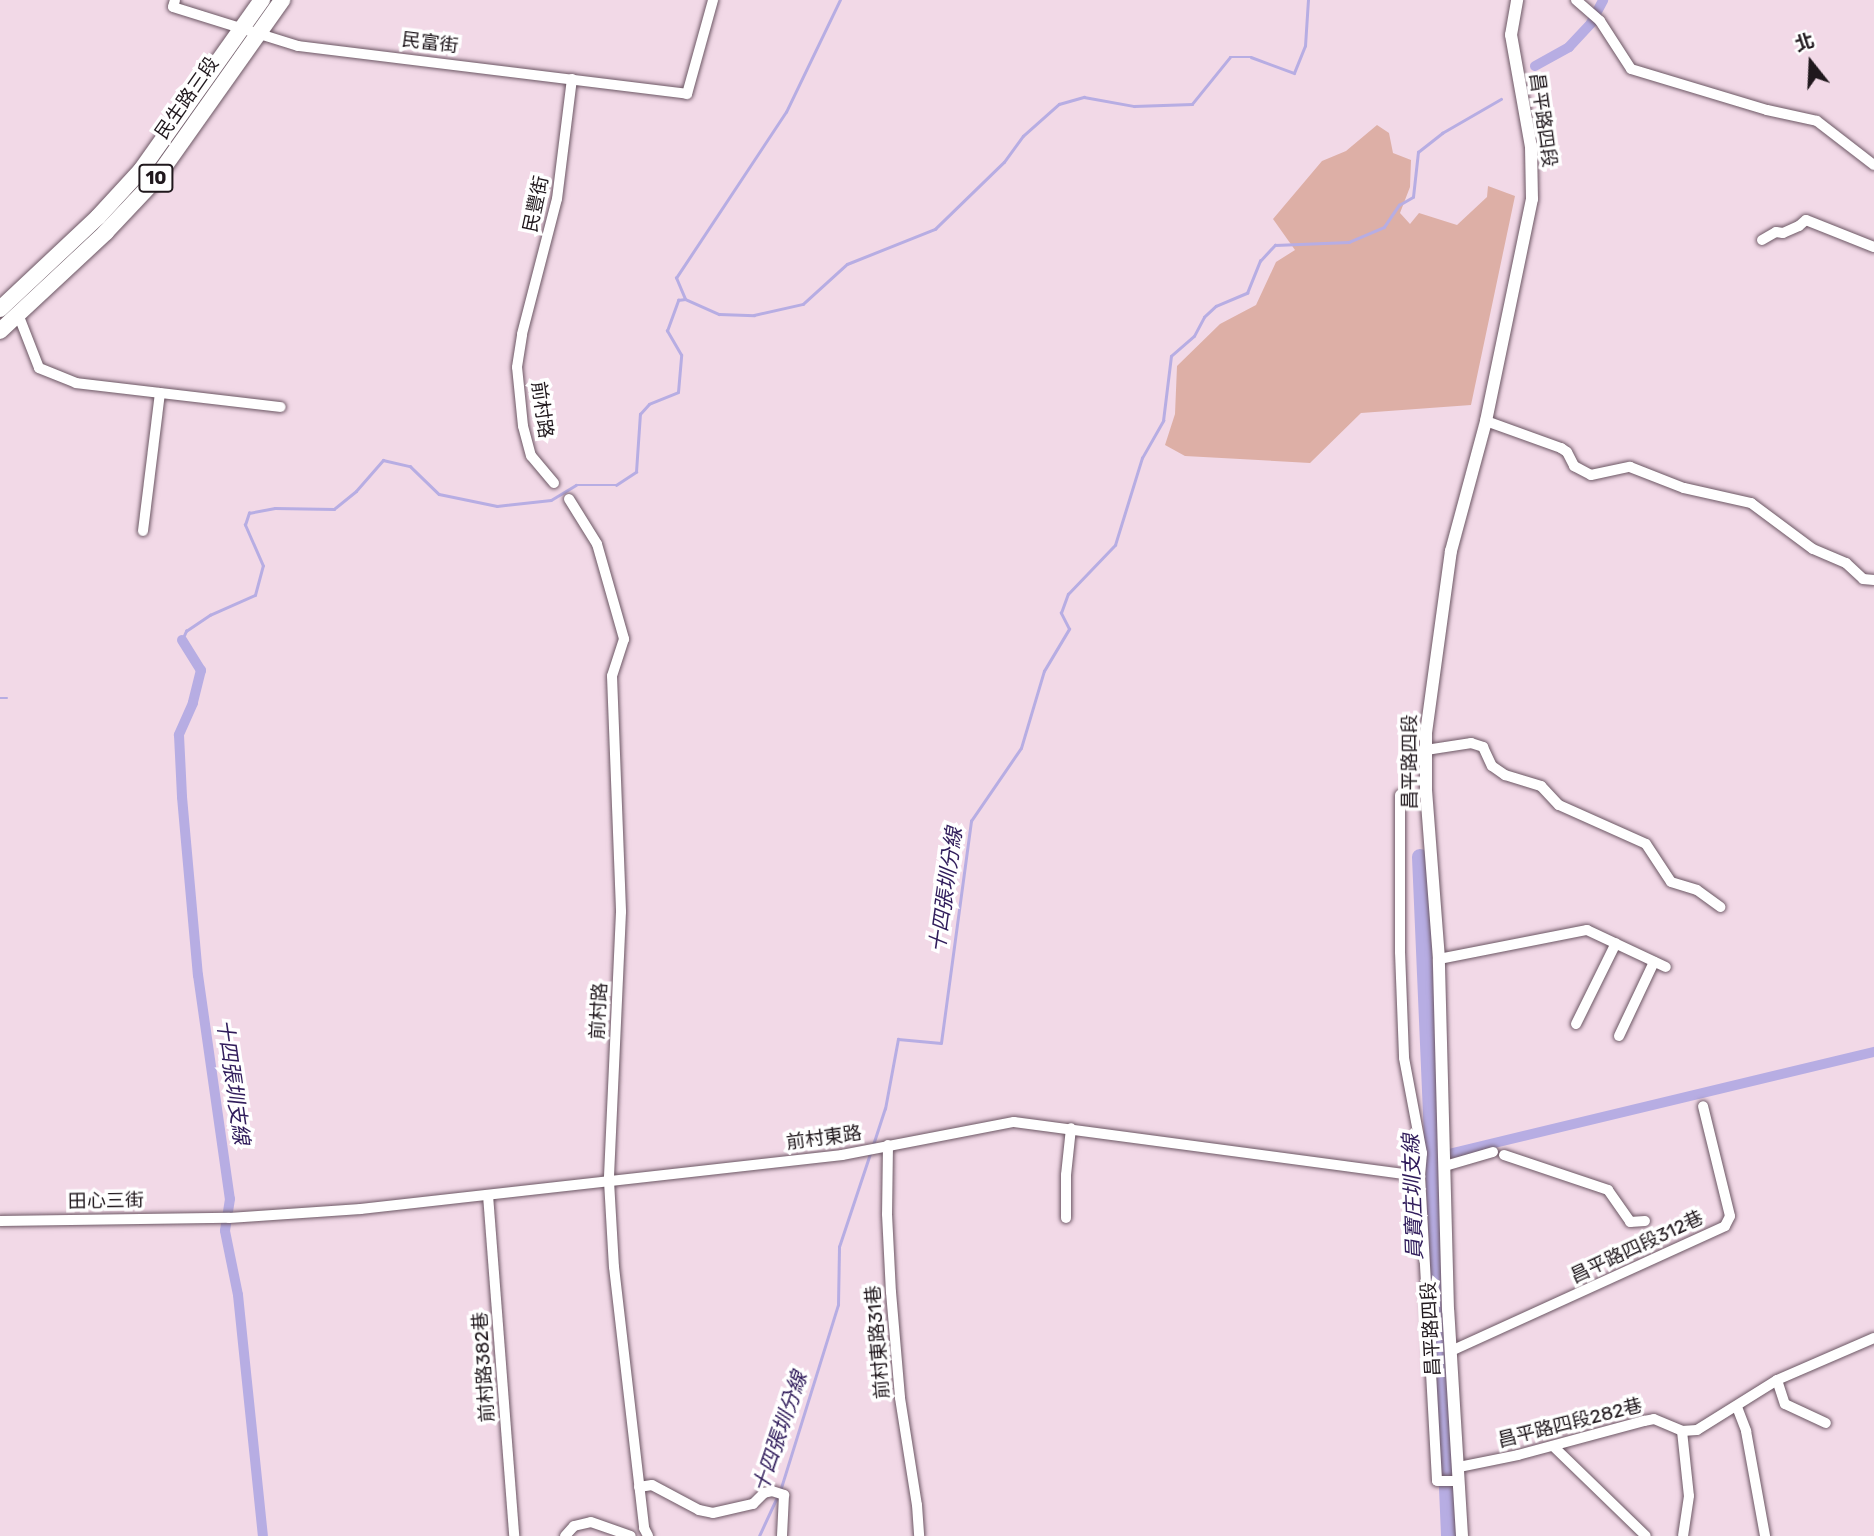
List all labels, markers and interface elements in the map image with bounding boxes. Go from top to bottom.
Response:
street label: 民富街 [400,28,460,58]
north arrow [1776,28,1846,98]
text: 北 [1792,29,1817,56]
street label: 民生路三段 [150,53,224,143]
street label: 昌平路四段 [1525,71,1561,169]
road number: 10 [137,163,175,192]
street label: 民豐街 [519,174,553,234]
street label: 前村路 [527,380,557,440]
street label: 昌平路四段 [1399,715,1421,809]
water label: 十四張圳分線 [925,826,967,954]
street label: 前村路 [586,982,612,1040]
water label: 十四張圳支線 [212,1018,254,1146]
street label: 前村東路 [785,1121,863,1155]
water label: 員寶庄圳支線 [1398,1134,1428,1260]
street label: 田心三街 [68,1189,144,1213]
street label: 昌平路四段312巷 [1567,1206,1707,1288]
street label: 昌平路四段 [1417,1281,1445,1377]
street label: 前村東路31巷 [862,1284,894,1400]
street label: 前村路382巷 [469,1311,499,1423]
water label: 十四張圳分線 [748,1368,812,1496]
street label: 昌平路四段282巷 [1495,1394,1645,1452]

